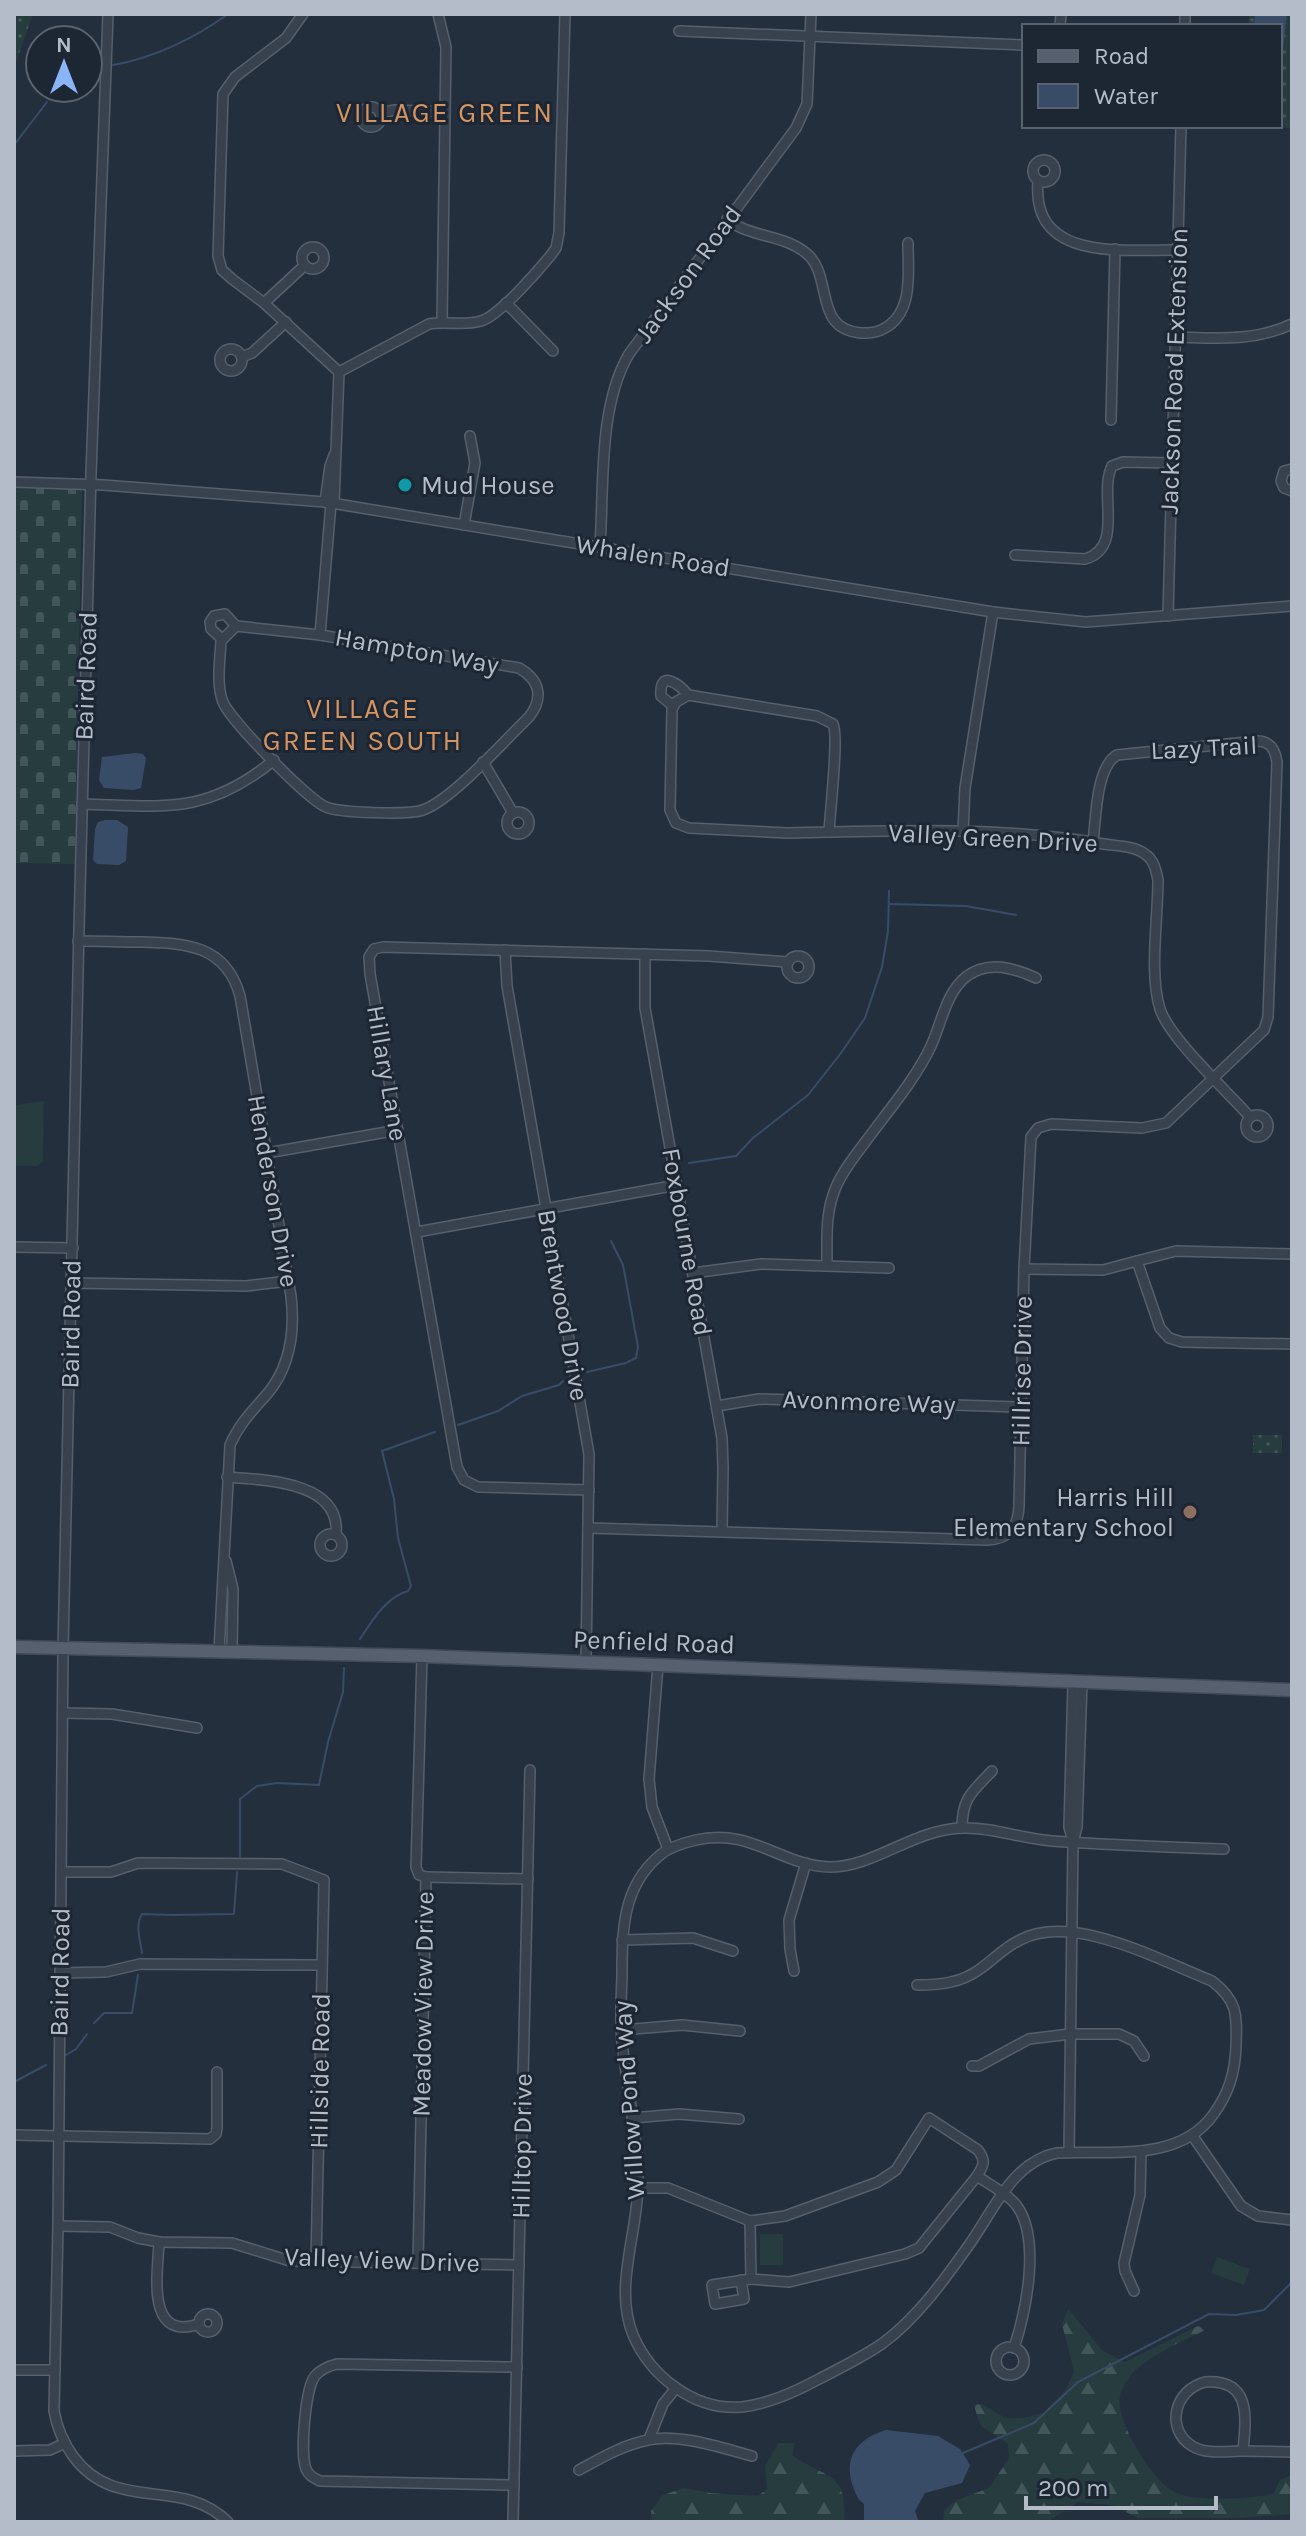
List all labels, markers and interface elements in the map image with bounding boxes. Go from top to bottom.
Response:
north arrow [24,24,104,104]
legend [1022,24,1282,128]
text: N [56,32,72,58]
text: Road [1094,42,1149,70]
text: Water [1094,82,1158,110]
district label: VILLAGE GREEN [336,96,554,129]
street label: Jackson Road [628,199,748,349]
street label: Jackson Road Extension [1154,227,1194,515]
place label: Mud House [421,470,555,501]
marker: Mud House [396,476,414,494]
street label: Whalen Road [574,529,732,583]
street label: Baird Road [68,611,104,741]
street label: Hampton Way [333,621,501,681]
district label: VILLAGE GREEN SOUTH [263,692,463,757]
street label: Lazy Trail [1150,730,1258,766]
street label: Valley Green Drive [887,817,1099,859]
street label: Hillary Lane [360,1003,414,1143]
street label: Henderson Drive [241,1092,305,1290]
street label: Foxbourne Road [655,1146,719,1338]
street label: Brentwood Drive [531,1207,595,1403]
street label: Baird Road [54,1259,88,1389]
street label: Hillrise Drive [1005,1295,1039,1447]
street label: Avonmore Way [782,1383,956,1421]
place label: Harris Hill Elementary School [953,1482,1174,1543]
marker: Harris Hill Elementary School [1181,1503,1199,1521]
street label: Penfield Road [572,1624,736,1660]
street label: Meadow View Drive [406,1891,440,2117]
street label: Baird Road [43,1907,77,2037]
street label: Hillside Road [303,1993,337,2149]
street label: Willow Pond Way [607,1999,651,2201]
street label: Hilltop Drive [505,2073,539,2219]
street label: Valley View Drive [284,2241,480,2279]
scale bar [1026,2460,1216,2510]
text: 200 m [1038,2474,1109,2502]

